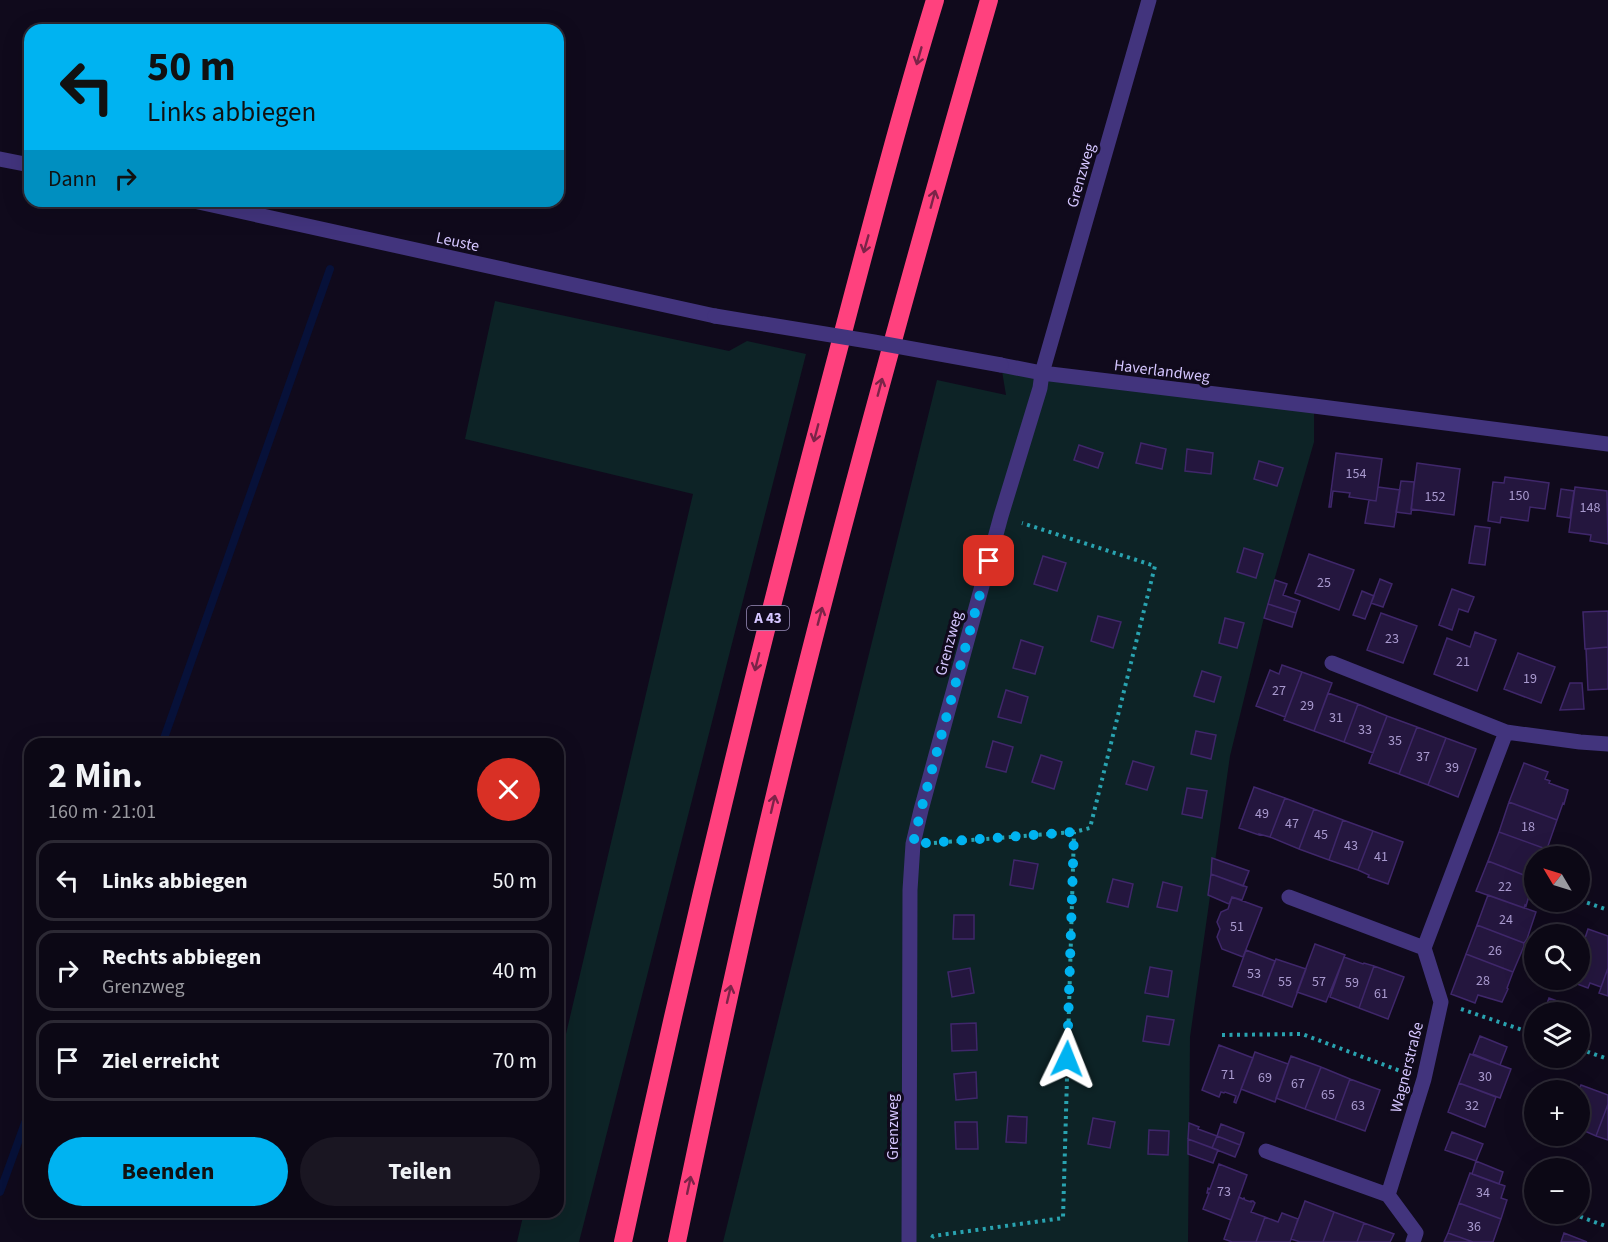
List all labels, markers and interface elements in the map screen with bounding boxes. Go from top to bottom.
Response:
text: 50 m [147,37,236,97]
one-way arrow [913,46,924,65]
icon: left [48,48,126,126]
text: Links abbiegen [147,93,316,132]
street label: Grenzweg [1061,140,1101,210]
icon: right [109,162,142,195]
text: Dann [48,163,97,195]
one-way arrow [927,190,939,209]
street label: Leuste [434,227,482,257]
one-way arrow [860,234,872,253]
street label: Haverlandweg [1113,354,1211,388]
one-way arrow [875,378,887,397]
one-way arrow [810,423,822,442]
house number: 154 [1346,464,1366,484]
house number: 150 [1509,486,1529,506]
house number: 152 [1425,487,1445,507]
house number: 148 [1580,498,1600,518]
pin [963,535,1014,586]
icon: arrive [972,544,1005,577]
house number: 25 [1317,573,1331,593]
road number: A 43 [747,606,789,630]
one-way arrow [815,607,826,626]
street label: Grenzweg [930,609,968,678]
house number: 23 [1385,629,1399,649]
one-way arrow [751,652,763,671]
house number: 21 [1456,652,1470,672]
house number: 19 [1523,669,1537,689]
house number: 27 [1272,681,1286,701]
house number: 29 [1300,696,1314,716]
house number: 31 [1329,708,1343,728]
house number: 33 [1358,720,1372,740]
house number: 35 [1388,731,1402,751]
house number: 37 [1416,747,1430,767]
text: 2 Min. [48,750,143,801]
button: close [477,758,540,821]
house number: 39 [1445,758,1459,778]
one-way arrow [768,795,780,814]
text: 160 m · 21:01 [48,798,156,826]
house number: 49 [1255,804,1269,824]
house number: 47 [1285,814,1299,834]
house number: 18 [1521,817,1535,837]
house number: 45 [1314,825,1328,845]
house number: 43 [1344,836,1358,856]
north arrow [1524,846,1590,912]
map controls [1524,846,1590,1224]
house number: 41 [1374,847,1388,867]
icon: left [51,864,84,897]
text: Links abbiegen [102,865,248,897]
text: 50 m [492,865,537,897]
house number: 22 [1498,877,1512,897]
house number: 24 [1499,910,1513,930]
house number: 51 [1230,917,1244,937]
button: search [1524,924,1590,990]
text: Rechts abbiegen [102,941,261,973]
house number: 26 [1488,941,1502,961]
icon: right [51,954,84,987]
text: 40 m [492,955,537,987]
house number: 53 [1247,964,1261,984]
house number: 28 [1476,971,1490,991]
house number: 55 [1278,972,1292,992]
house number: 57 [1312,972,1326,992]
text: Grenzweg [102,973,185,1001]
house number: 59 [1345,973,1359,993]
house number: 61 [1374,984,1388,1004]
one-way arrow [723,985,735,1004]
button: layers [1524,1002,1590,1068]
street label: Wagnerstraße [1385,1019,1429,1115]
position arrow [1035,1027,1099,1091]
icon: arrive [51,1044,84,1077]
text: Ziel erreicht [102,1045,220,1077]
text: 70 m [492,1045,537,1077]
house number: 71 [1221,1065,1235,1085]
house number: 30 [1478,1067,1492,1087]
house number: 69 [1258,1068,1272,1088]
house number: 67 [1291,1074,1305,1094]
button: + [1524,1080,1590,1146]
house number: 65 [1321,1085,1335,1105]
street label: Grenzweg [882,1094,904,1160]
house number: 63 [1351,1096,1365,1116]
house number: 32 [1465,1096,1479,1116]
button: Beenden [48,1137,288,1206]
button: Teilen [300,1137,540,1206]
button: − [1524,1158,1590,1224]
one-way arrow [684,1175,695,1195]
house number: 73 [1217,1182,1231,1202]
house number: 34 [1476,1183,1490,1203]
house number: 36 [1467,1217,1481,1237]

